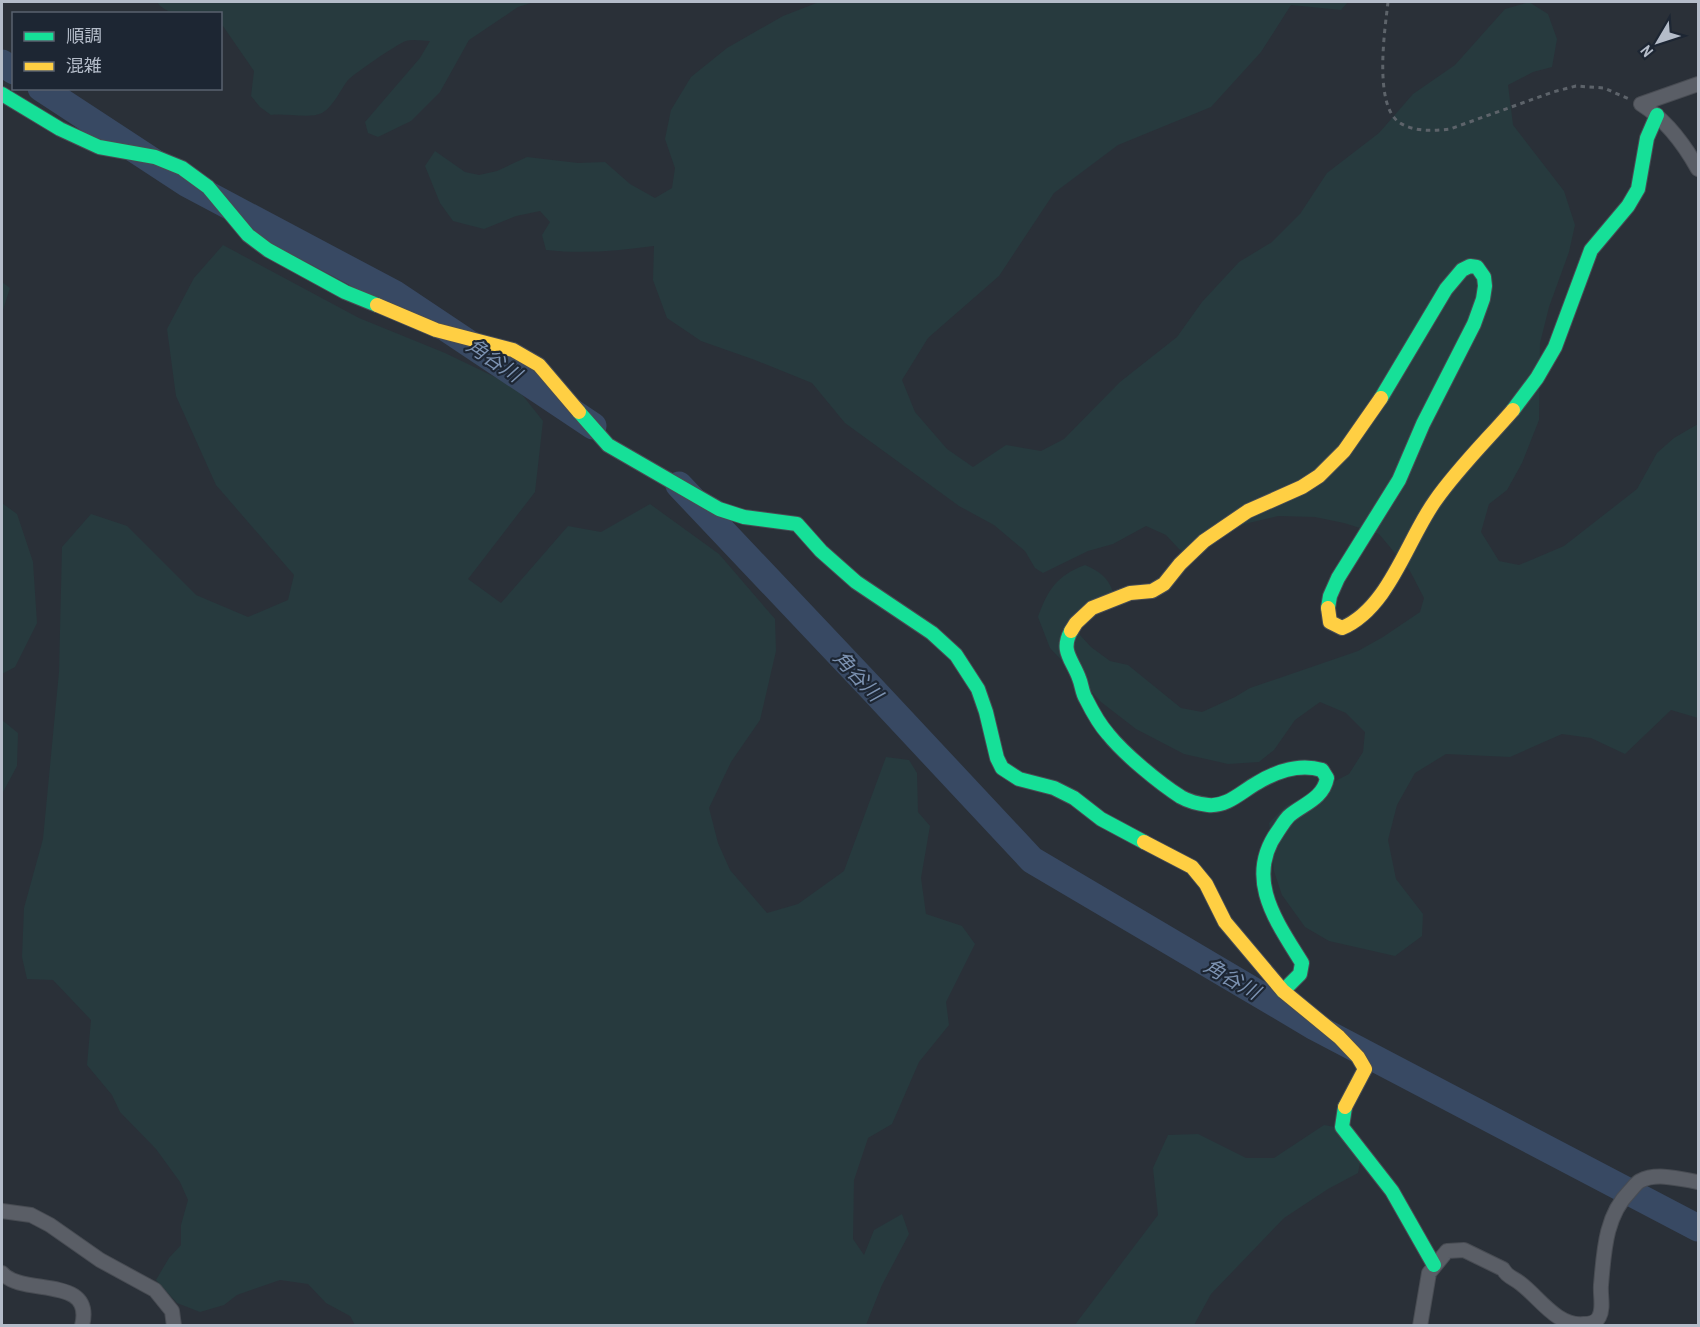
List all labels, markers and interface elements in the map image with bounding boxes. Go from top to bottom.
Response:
legend [12,12,222,90]
north arrow [1628,12,1688,72]
text: 順調 [66,23,102,48]
text: N [1635,41,1658,62]
text: 混雑 [66,53,102,78]
water label: 角谷川 [462,332,528,389]
water label: 角谷川 [828,645,890,708]
water label: 角谷川 [1200,952,1267,1006]

